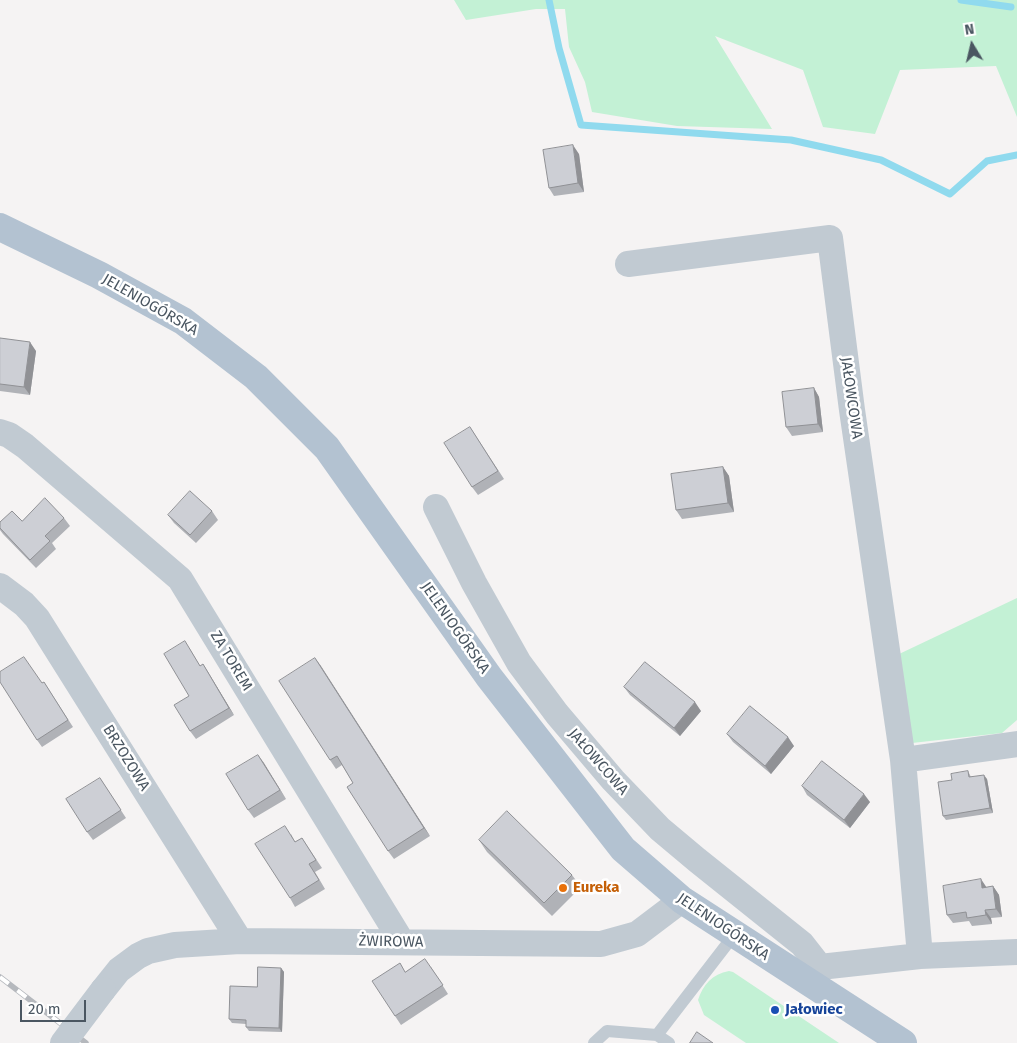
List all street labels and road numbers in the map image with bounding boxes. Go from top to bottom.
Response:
street label: JELENIOGÓRSKA [99,270,201,340]
street label: JAŁOWCOWA [836,356,866,440]
street label: JELENIOGÓRSKA [417,579,493,677]
street label: ZA TOREM [206,628,256,694]
street label: BRZOZOWA [99,722,153,794]
street label: JAŁOWCOWA [564,725,632,799]
street label: JELENIOGÓRSKA [673,889,773,965]
street label: ŻWIROWA [358,932,424,952]

